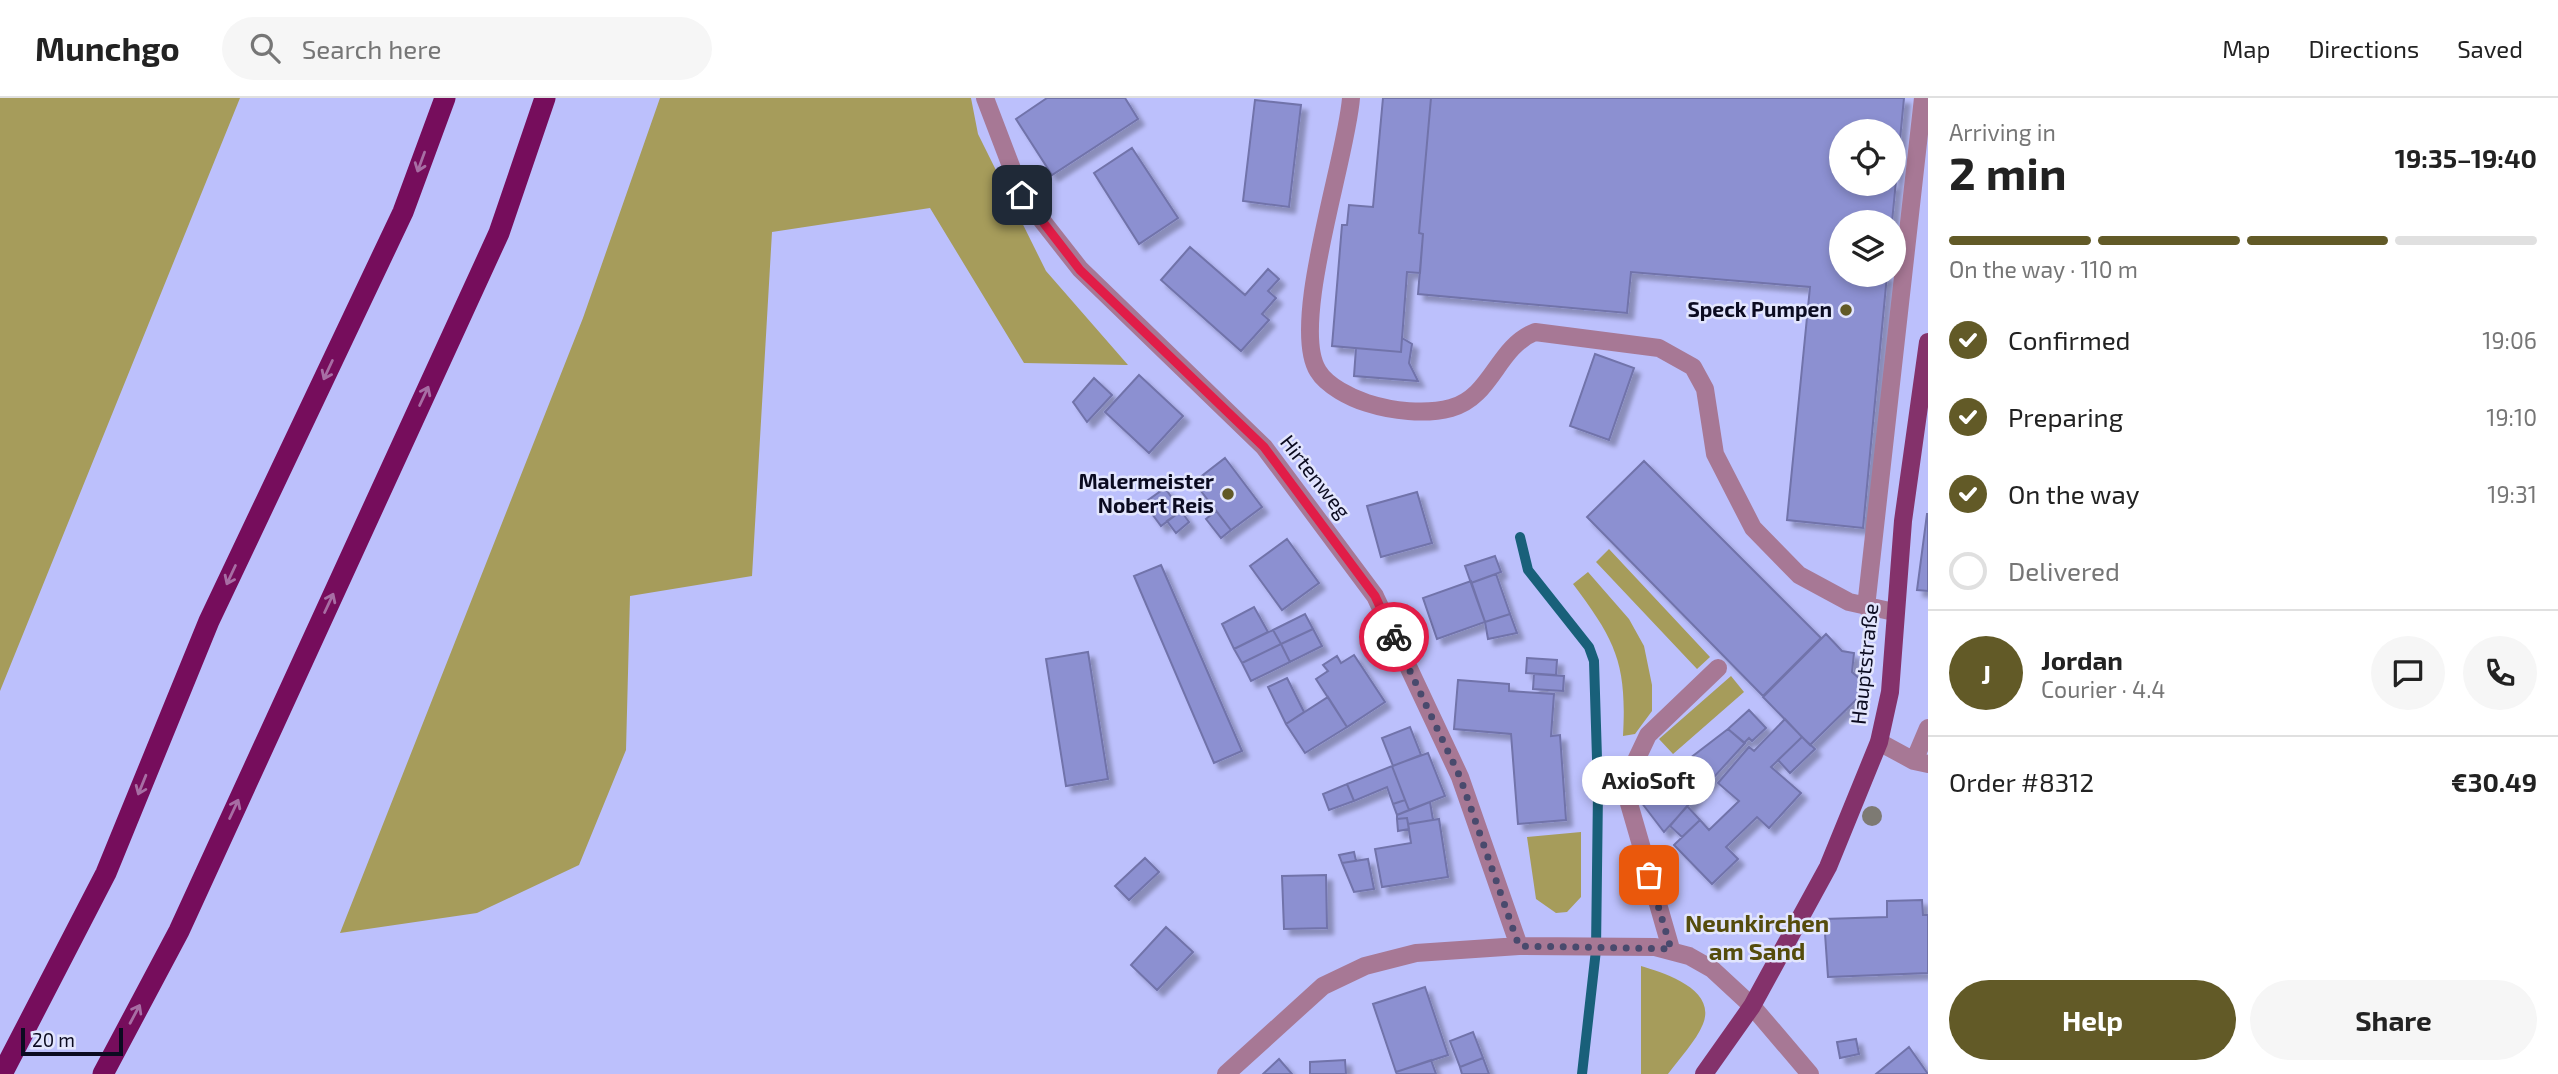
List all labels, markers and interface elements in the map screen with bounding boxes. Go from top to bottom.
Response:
search box [222,17,712,80]
text: Munchgo [35,28,180,68]
icon: search [246,29,284,67]
text: Search here [302,33,441,64]
text: Map [2222,34,2270,63]
text: Directions [2308,34,2419,63]
text: Saved [2457,34,2523,63]
text: Arriving in [1949,118,2056,146]
map controls [1829,119,1906,287]
button: locate [1829,119,1906,196]
text: 19:35–19:40 [2395,142,2537,173]
text: 2 min [1949,144,2067,199]
one-way arrow [414,151,426,173]
pin [992,165,1052,225]
icon: home [1003,176,1041,214]
button: layers [1829,210,1906,287]
text: On the way · 110 m [1949,255,2138,283]
place label: Speck Pumpen [1687,296,1832,321]
marker: Speck Pumpen [1838,302,1854,318]
icon: check [1949,321,1987,359]
text: Confirmed [2008,324,2131,355]
text: 19:06 [2482,326,2537,354]
one-way arrow [321,359,335,380]
one-way arrow [418,386,431,407]
icon: check [1949,398,1987,436]
text: Preparing [2008,401,2123,432]
text: 19:10 [2486,403,2537,431]
street label: Hirtenweg [1276,429,1357,523]
place label: Malermeister Nobert Reis [1078,468,1214,517]
icon: check [1949,475,1987,513]
text: On the way [2008,478,2139,509]
text: 19:31 [2487,480,2537,508]
marker: Malermeister Nobert Reis [1220,486,1236,502]
text: Delivered [2008,555,2120,586]
one-way arrow [224,564,237,585]
one-way arrow [323,592,336,614]
courier [1359,602,1429,672]
street label: Hauptstraße [1845,602,1882,726]
icon: bike [1375,618,1413,656]
button: chat [2371,636,2445,710]
button: phone [2463,636,2537,710]
text: Jordan [2041,644,2123,675]
text: J [1981,658,1991,689]
text: Courier · 4.4 [2041,675,2165,703]
callout: AxioSoft [1582,756,1716,805]
text: AxioSoft [1602,766,1695,794]
text: Order #8312 [1949,766,2094,797]
text: €30.49 [2451,766,2537,797]
one-way arrow [135,773,148,795]
one-way arrow [228,799,241,821]
pin [1619,845,1679,905]
icon: bag [1630,856,1668,894]
district label: Neunkirchen am Sand [1685,908,1829,965]
button: Help [1949,980,2236,1060]
button: Share [2250,980,2537,1060]
one-way arrow [128,1004,142,1025]
scale bar [21,1025,122,1057]
text: 20 m [32,1028,75,1051]

